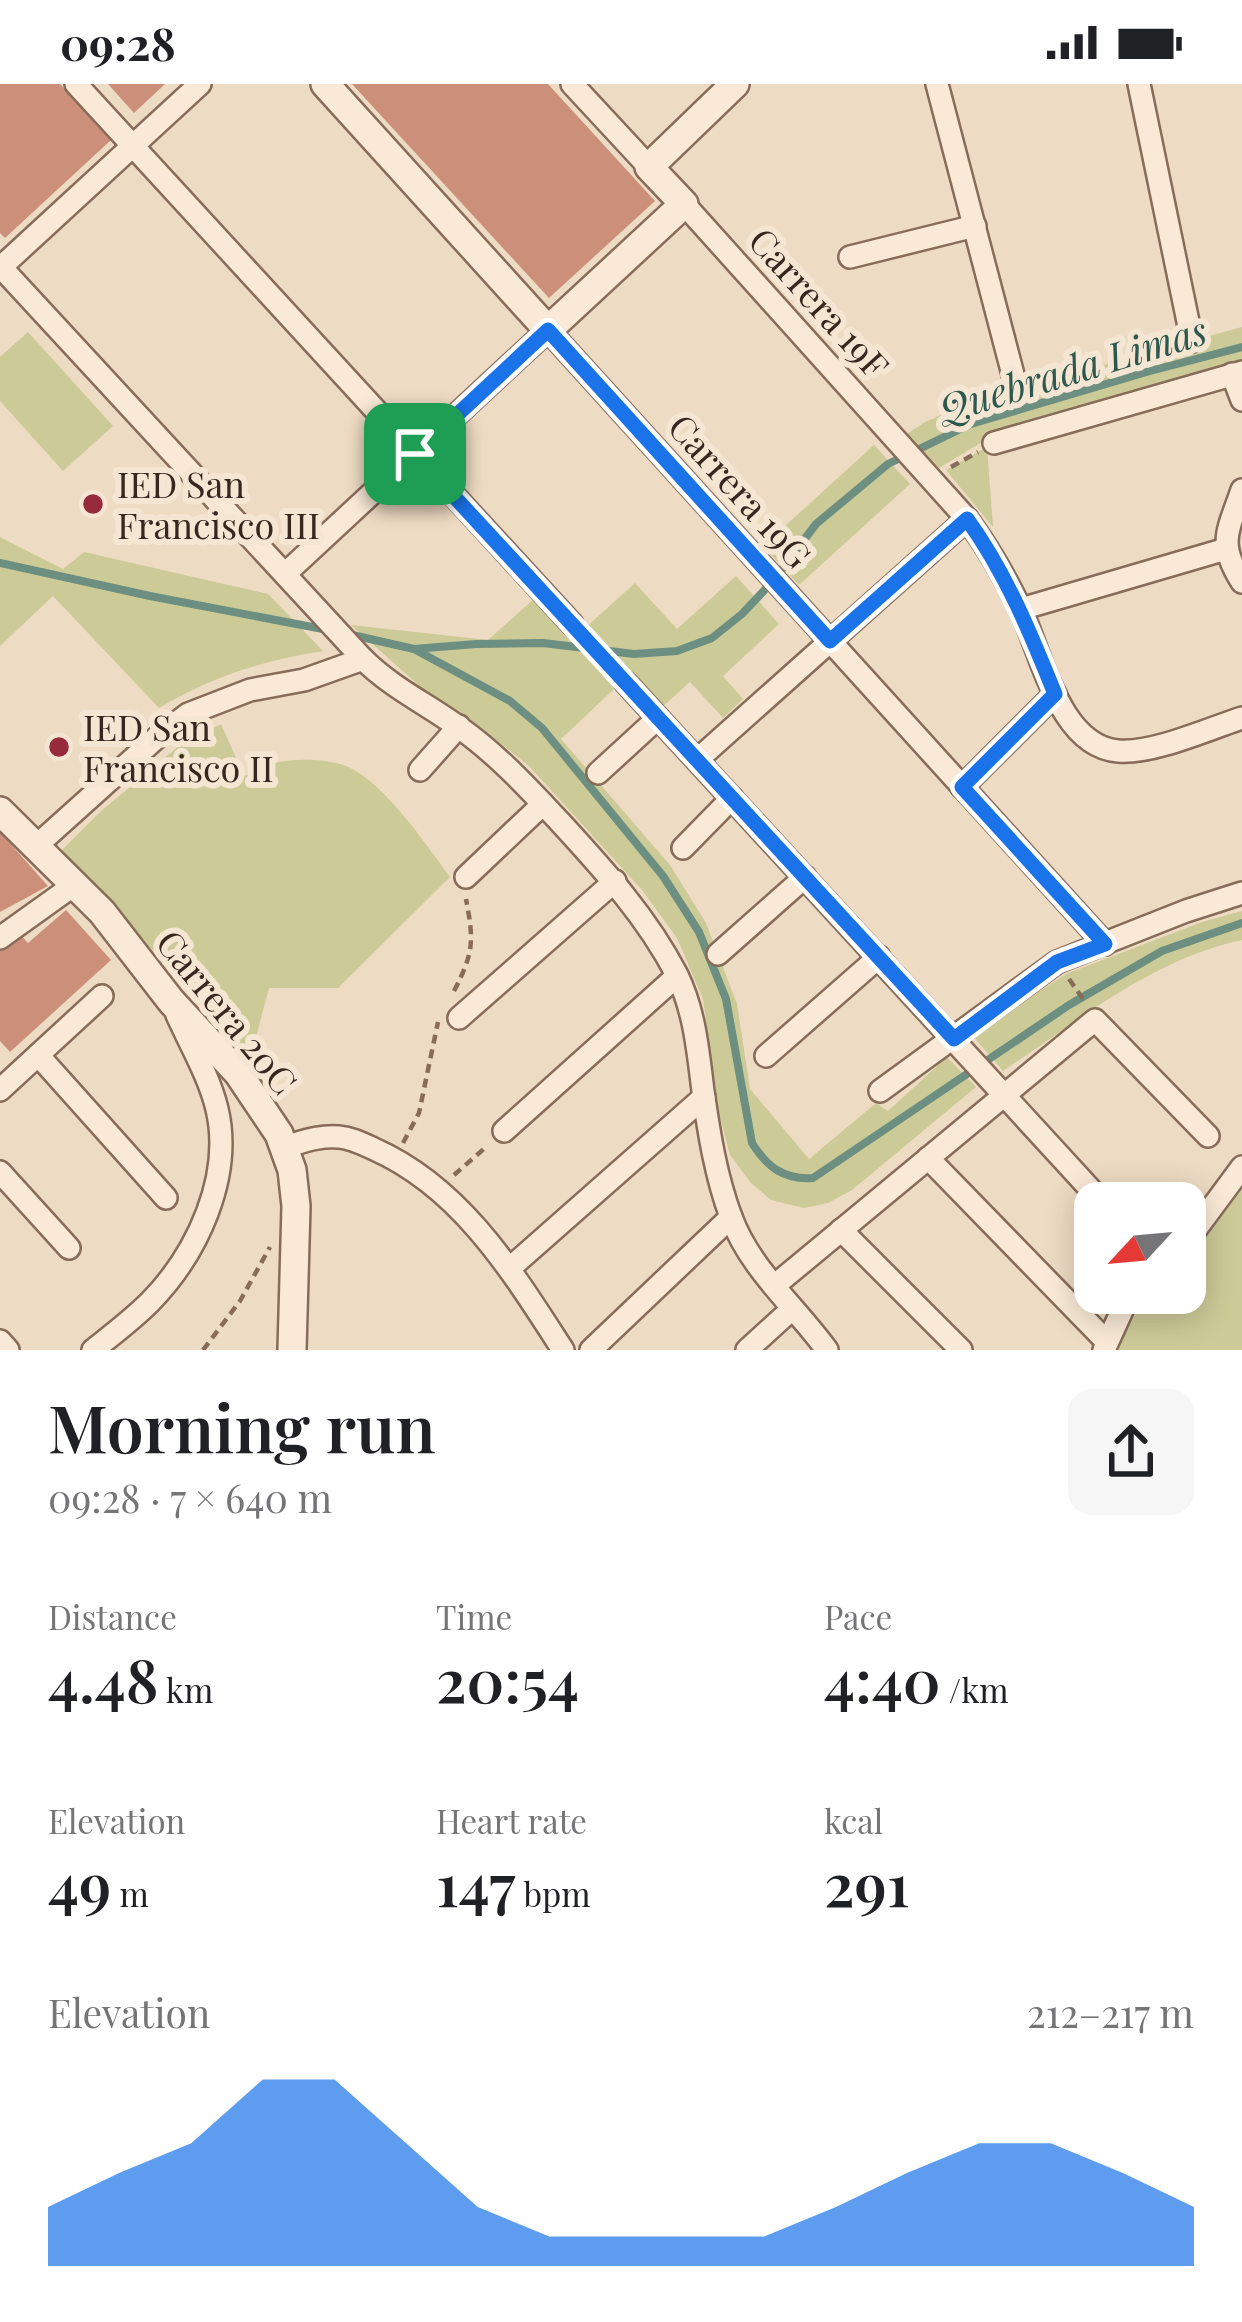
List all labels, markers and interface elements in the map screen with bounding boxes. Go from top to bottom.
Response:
text: 09:28 [60,12,176,72]
street label: Carrera 19F [740,217,900,387]
water label: Quebrada Limas [930,302,1213,434]
pin [364,403,466,505]
street label: Carrera 19G [659,403,823,577]
icon: arrive [382,421,448,487]
place label: IED San Francisco III [117,459,320,548]
marker: IED San Francisco III [80,491,106,517]
place label: IED San Francisco II [83,702,274,791]
marker: IED San Francisco II [46,734,72,760]
street label: Carrera 20C [147,919,309,1103]
north arrow [1074,1182,1206,1314]
map controls [1074,1182,1206,1314]
text: Morning run [48,1382,436,1470]
button: share [1068,1389,1194,1515]
text: 09:28 · 7 × 640 m [48,1471,332,1523]
text: Distance [48,1594,177,1638]
text: Time [436,1594,512,1638]
text: Pace [824,1594,892,1638]
text: 4.48 [48,1638,159,1718]
text: 20:54 [436,1638,579,1718]
text: 4:40 [824,1638,941,1718]
text: km [159,1667,213,1711]
text: /km [941,1667,1009,1711]
text: Elevation [48,1798,185,1842]
text: Heart rate [436,1798,587,1842]
text: kcal [824,1798,883,1842]
text: 49 [48,1842,111,1922]
text: 147 [436,1842,515,1922]
text: 291 [824,1842,910,1922]
text: m [111,1871,149,1915]
text: bpm [515,1871,591,1915]
text: Elevation [48,1986,210,2038]
text: 212–217 m [1027,1986,1194,2038]

